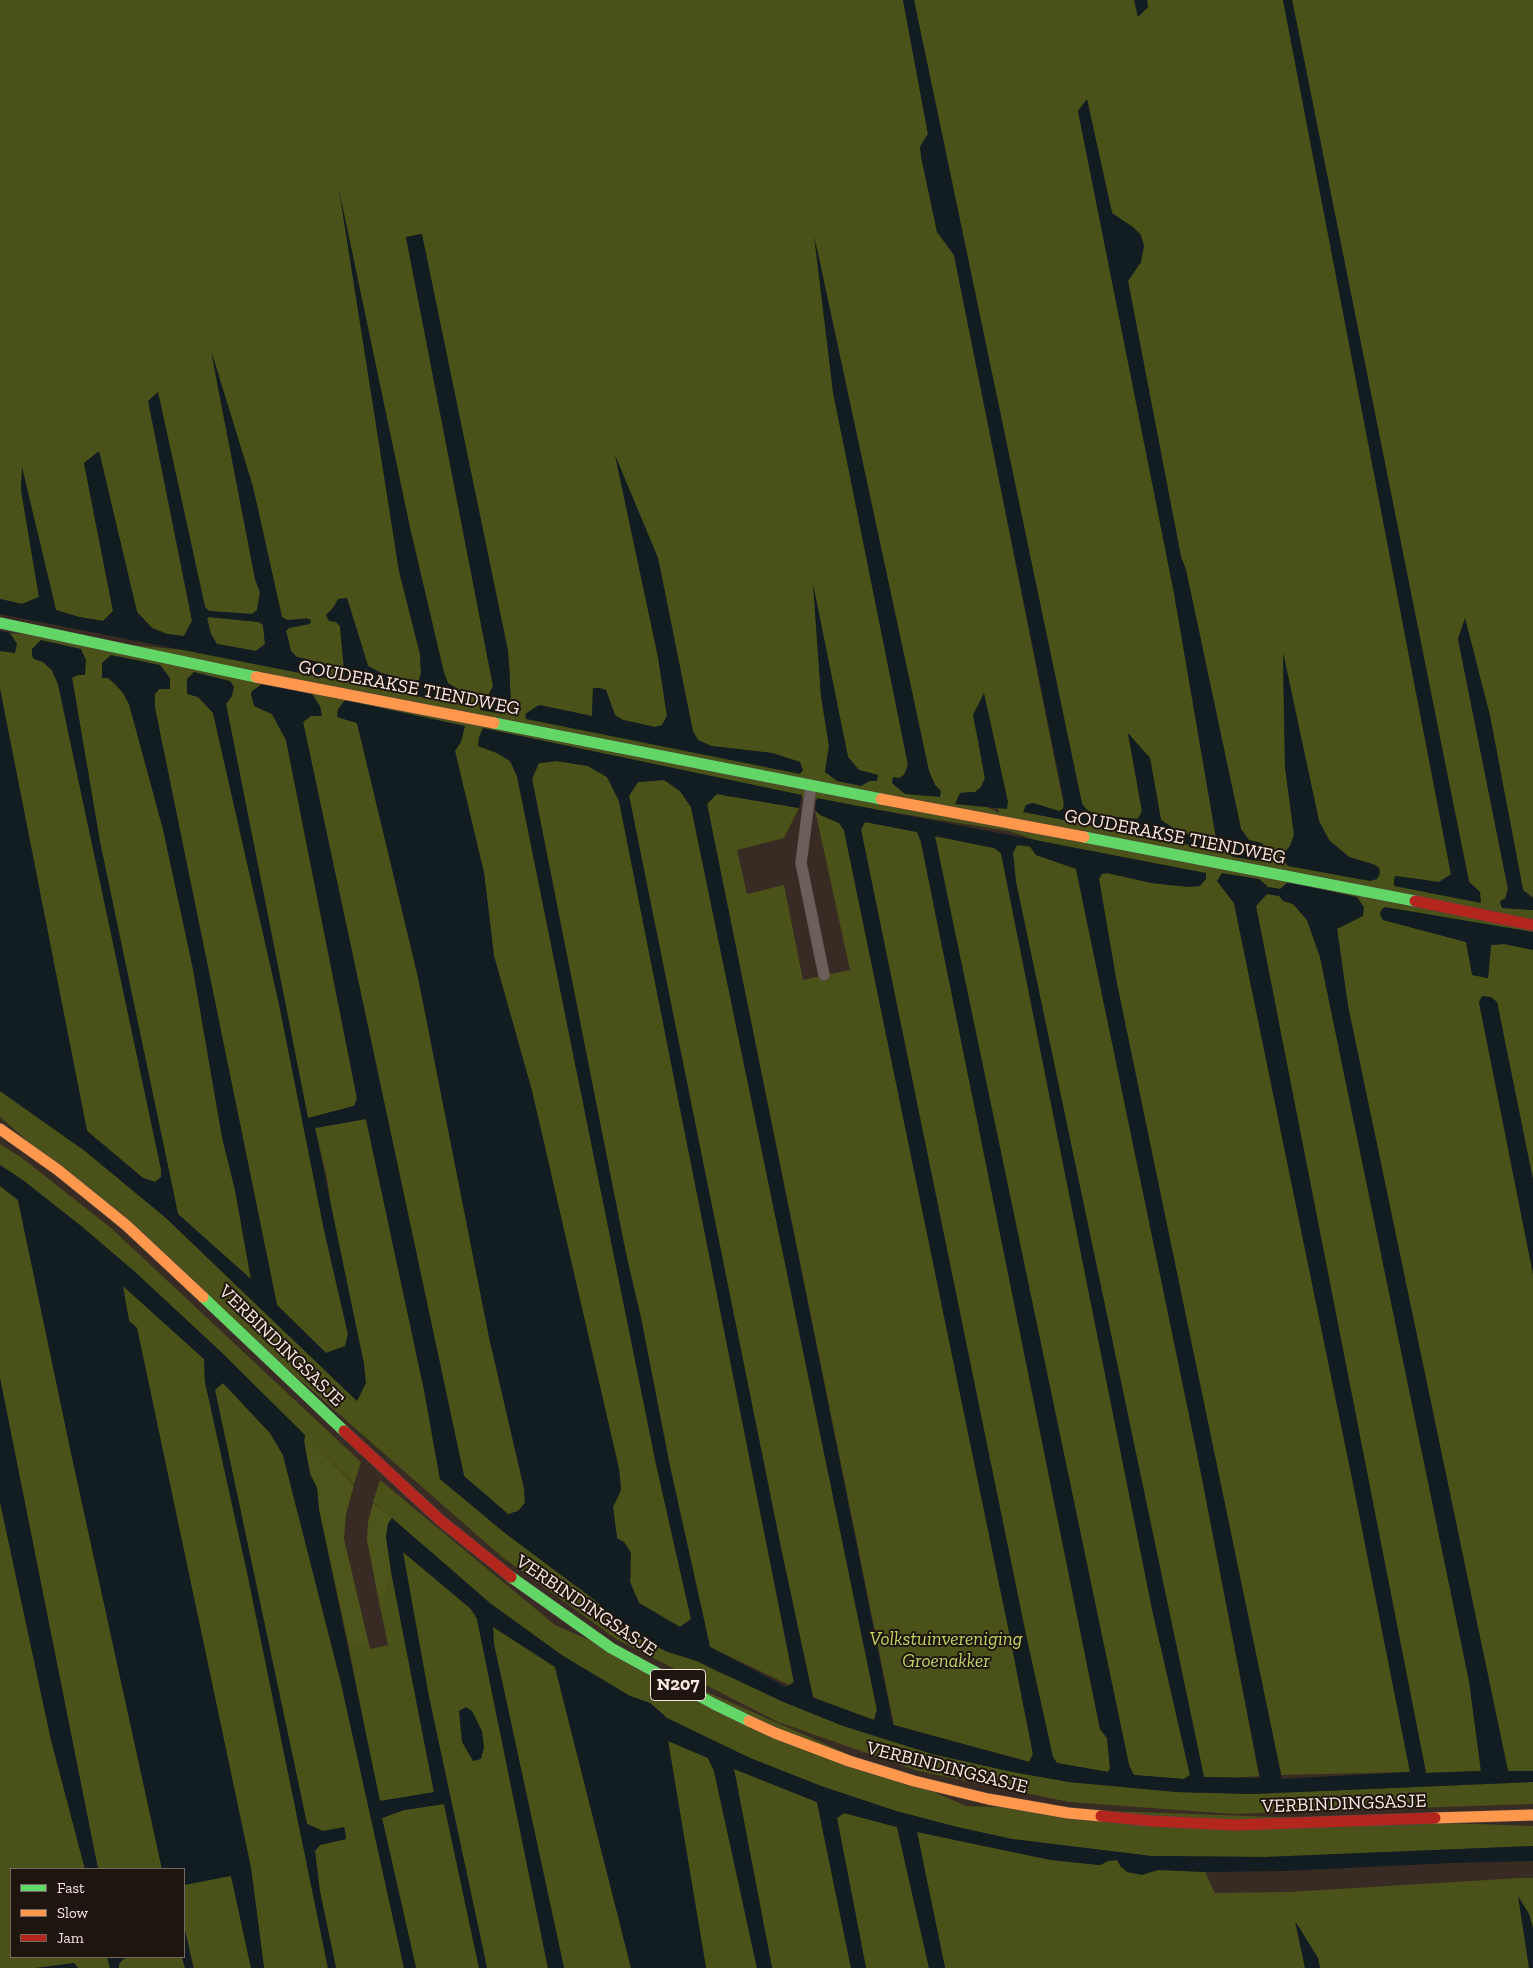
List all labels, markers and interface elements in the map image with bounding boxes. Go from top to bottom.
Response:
street label: GOUDERAKSE TIENDWEG [296,655,522,721]
street label: GOUDERAKSE TIENDWEG [1062,804,1288,870]
street label: VERBINDINGSASJE [214,1280,348,1412]
street label: VERBINDINGSASJE [511,1550,661,1662]
park label: Volkstuinvereniging Groenakker [870,1629,1022,1673]
road number: N207 [650,1670,706,1700]
street label: VERBINDINGSASJE [864,1737,1030,1799]
street label: VERBINDINGSASJE [1261,1790,1427,1818]
legend [10,1868,185,1958]
text: Fast [57,1879,85,1897]
text: Slow [57,1904,88,1922]
text: Jam [57,1929,84,1947]

